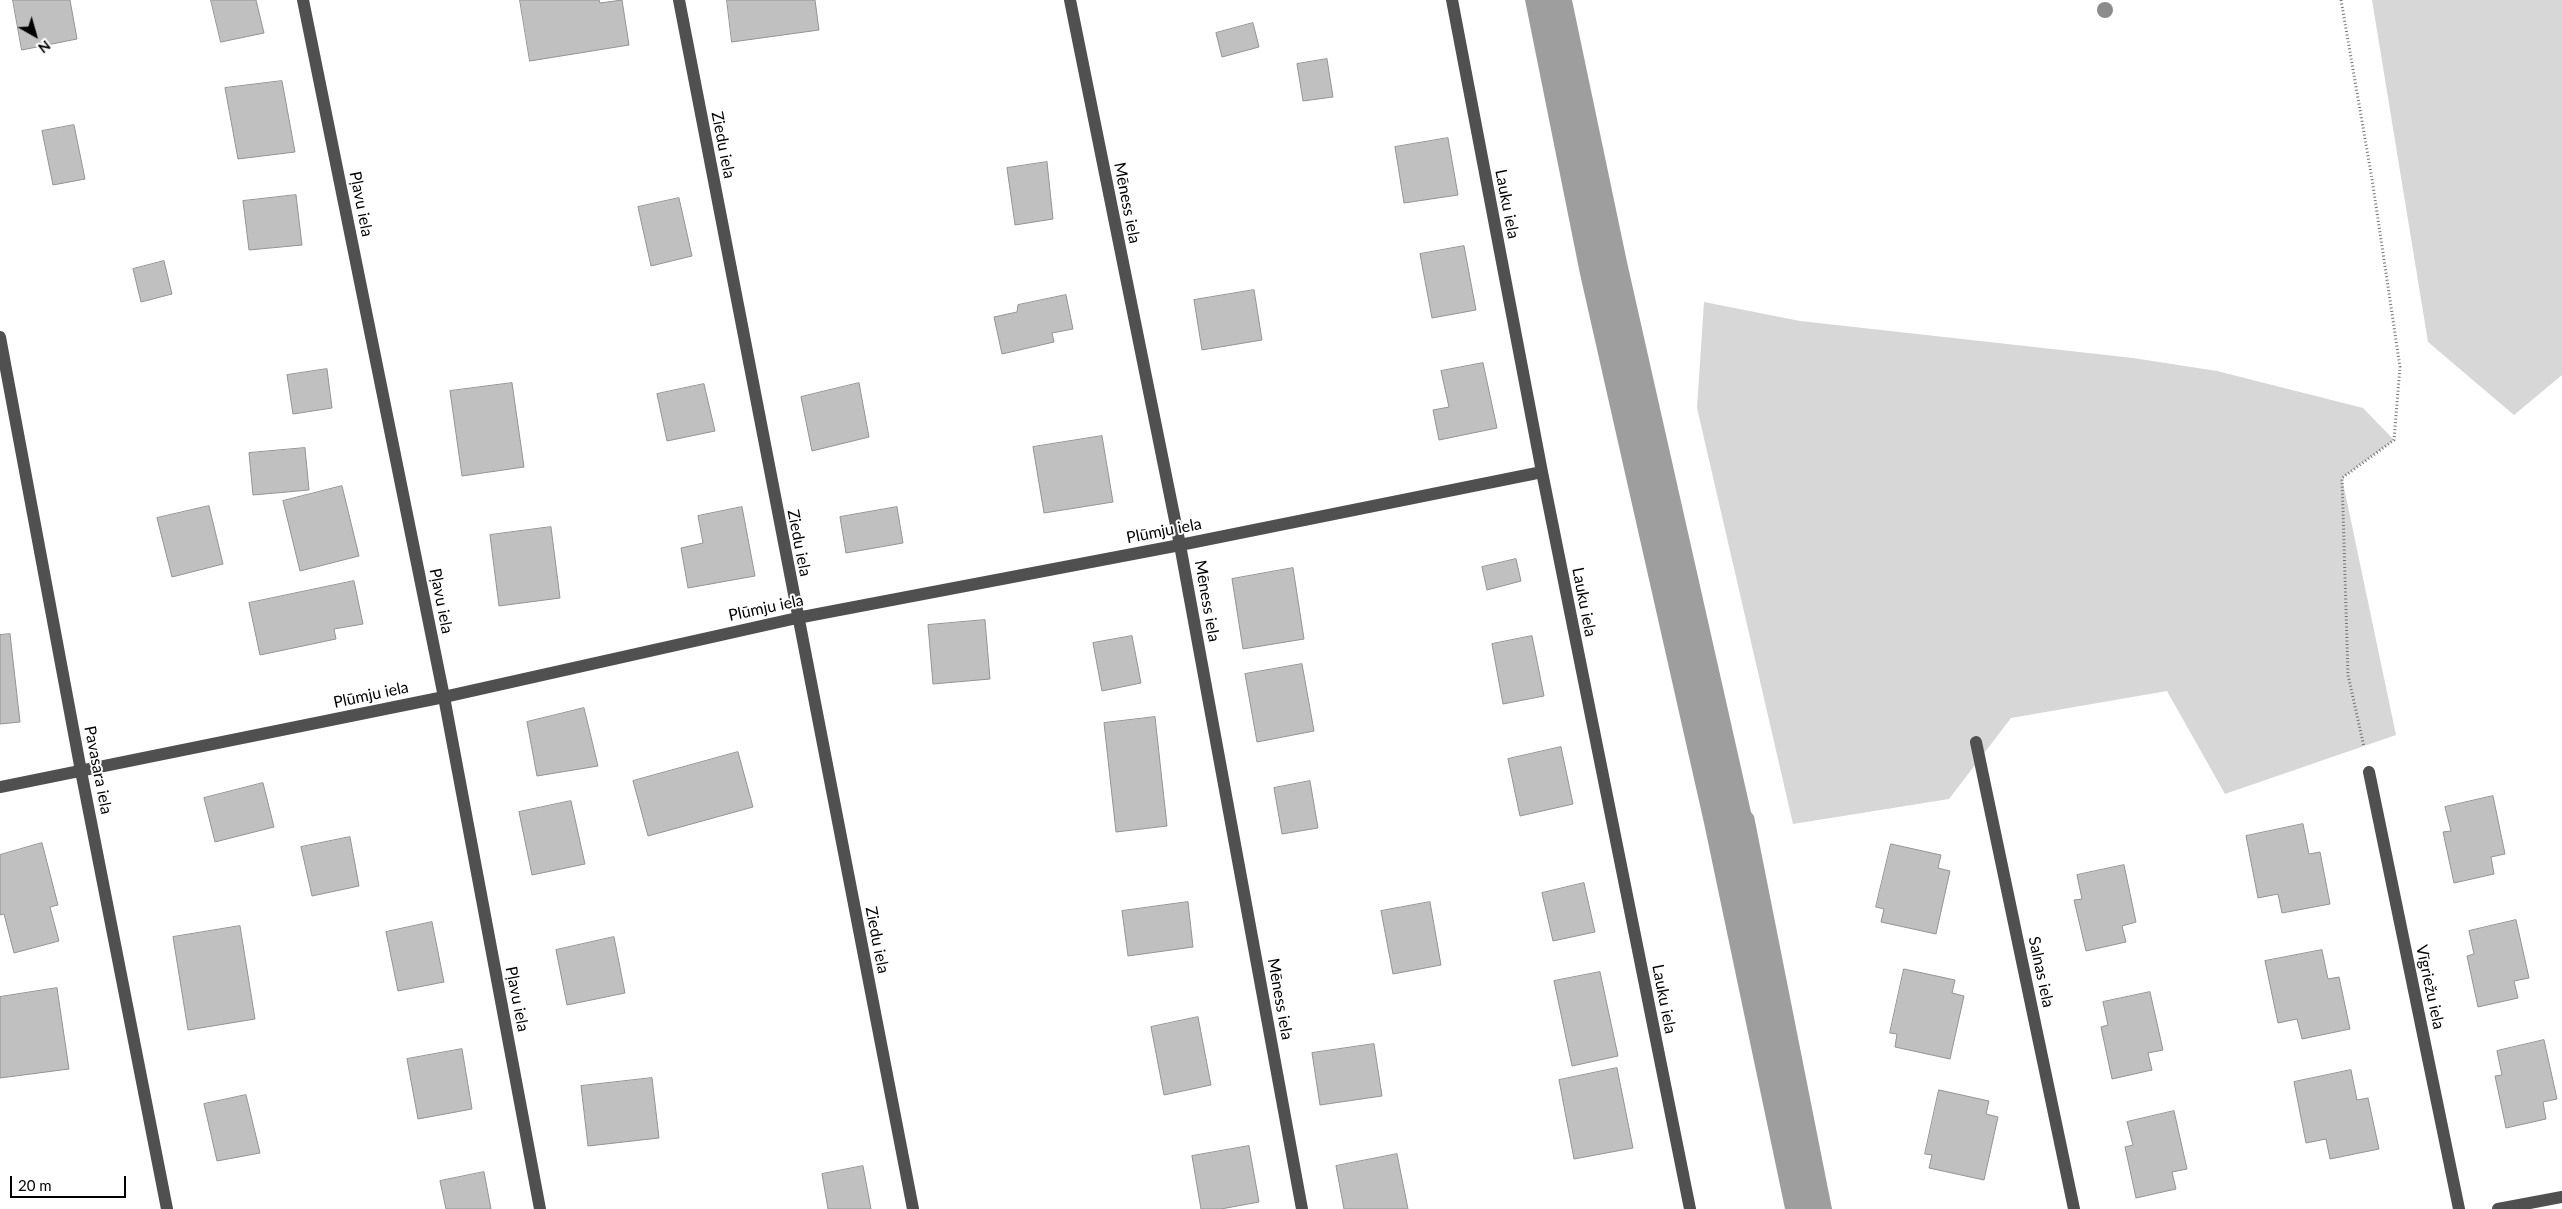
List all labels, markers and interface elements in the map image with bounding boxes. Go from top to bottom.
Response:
north arrow [10,10,60,60]
text: N [35,37,54,57]
street label: Ziedu iela [707,110,739,180]
street label: Mēness iela [1110,161,1144,245]
street label: Lauku iela [1491,168,1523,240]
street label: Pļavu iela [345,170,377,238]
street label: Ziedu iela [783,508,815,578]
street label: Plūmju iela [1125,514,1203,548]
street label: Mēness iela [1190,559,1224,643]
street label: Lauku iela [1568,566,1600,638]
street label: Pļavu iela [425,567,457,635]
street label: Plūmju iela [727,591,805,625]
street label: Plūmju iela [332,678,410,712]
street label: Pavasara iela [80,724,116,816]
street label: Ziedu iela [861,905,893,975]
street label: Salnas iela [2024,935,2058,1009]
street label: Vīgriežu iela [2412,943,2448,1031]
street label: Mēness iela [1263,957,1297,1041]
street label: Lauku iela [1648,963,1680,1035]
street label: Pļavu iela [501,965,533,1033]
scale bar [12,1166,129,1198]
text: 20 m [18,1176,52,1194]

